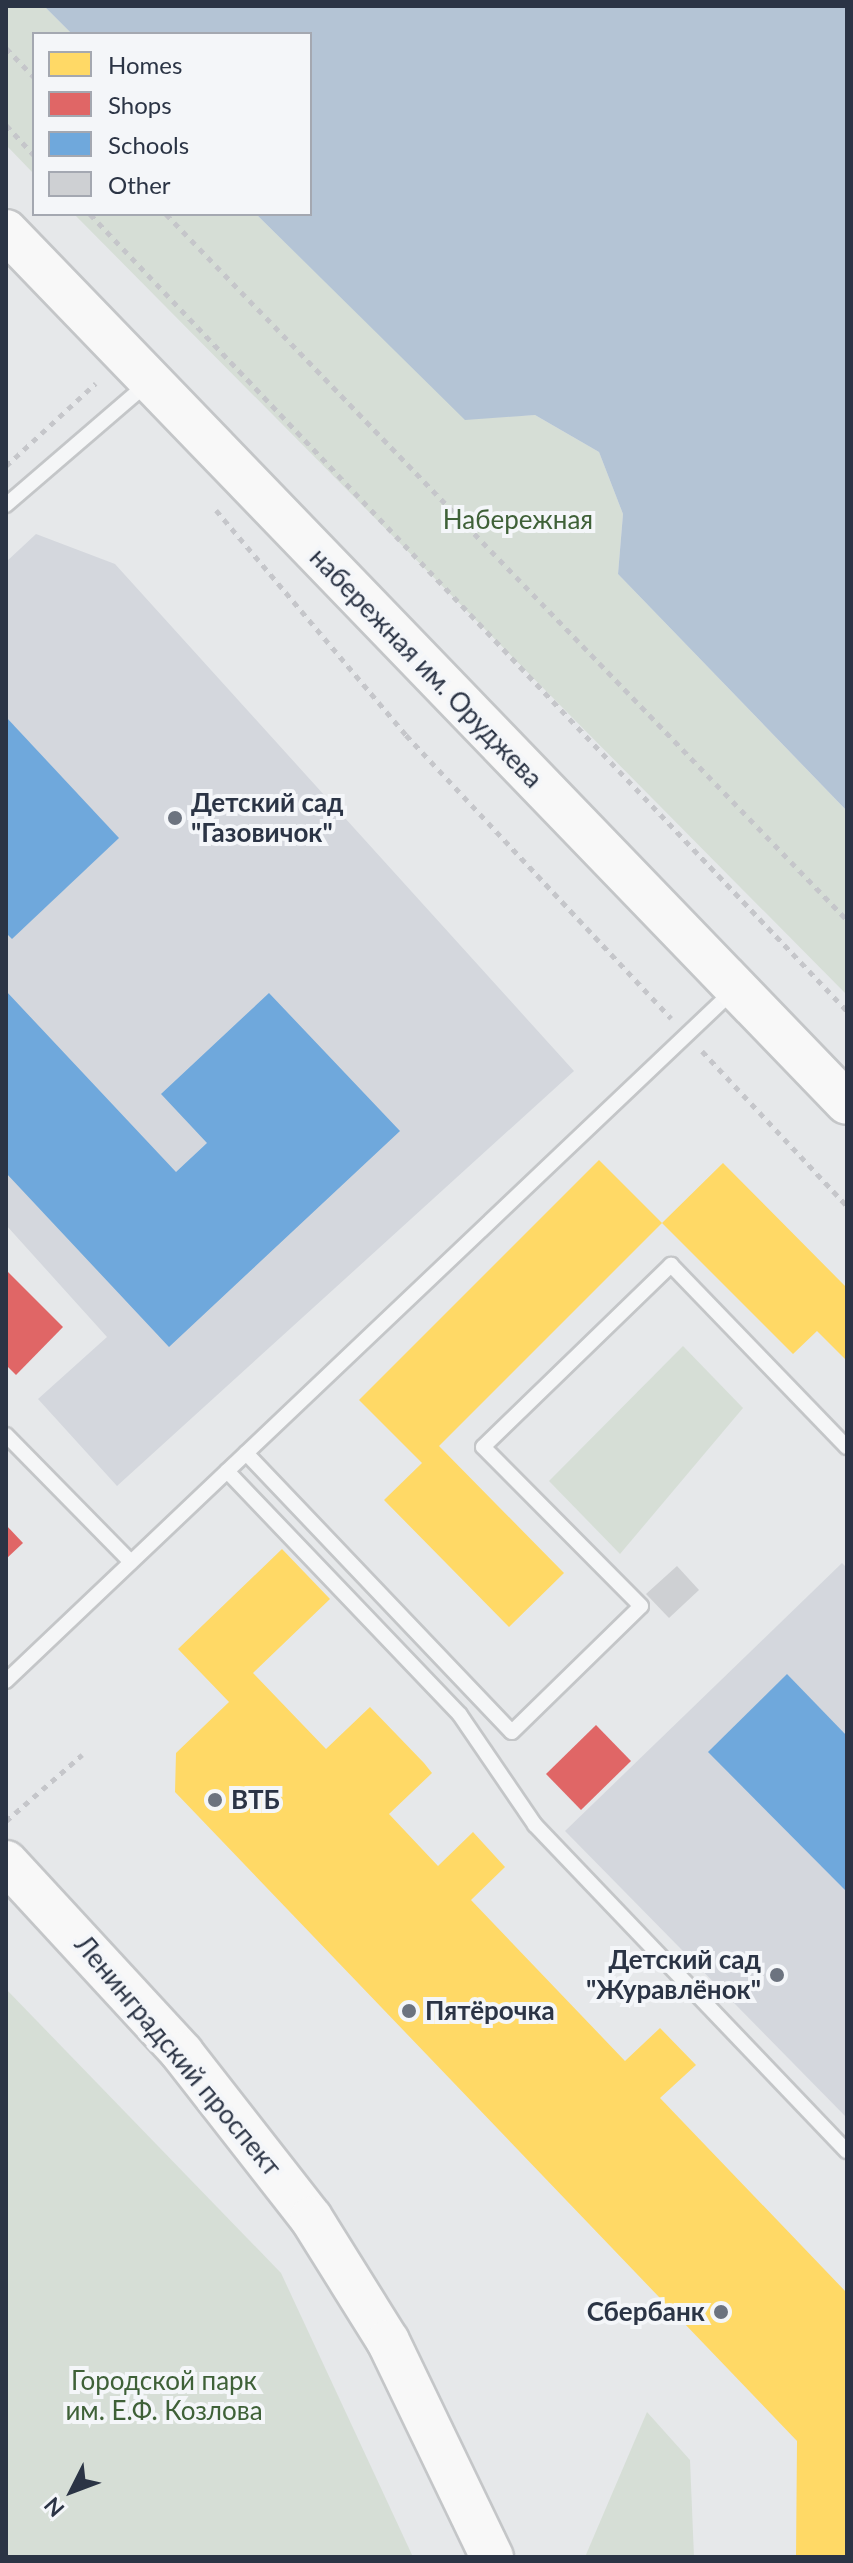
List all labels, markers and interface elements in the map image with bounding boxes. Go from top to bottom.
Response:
legend [32,32,312,216]
text: Homes [108,50,182,79]
text: Shops [108,90,172,119]
text: Schools [108,130,189,159]
text: Other [108,170,171,199]
park label: Набережная [443,504,593,536]
street label: набережная им. Оруджева [303,542,549,794]
place label: Детский сад "Газовичок" [191,787,344,848]
marker: Детский сад "Газовичок" [166,809,184,827]
place label: ВТБ [231,1784,280,1816]
marker: ВТБ [206,1791,224,1809]
street label: Ленинградский проспект [68,1929,288,2183]
place label: Детский сад "Журавлёнок" [586,1944,761,2006]
marker: Детский сад "Журавлёнок" [768,1966,786,1984]
place label: Пятёрочка [425,1995,555,2027]
marker: Пятёрочка [400,2002,418,2020]
place label: Сбербанк [587,2296,705,2328]
marker: Сбербанк [712,2303,730,2321]
park label: Городской парк им. Е.Ф. Козлова [65,2365,263,2426]
north arrow [32,2451,112,2531]
text: N [38,2492,70,2523]

